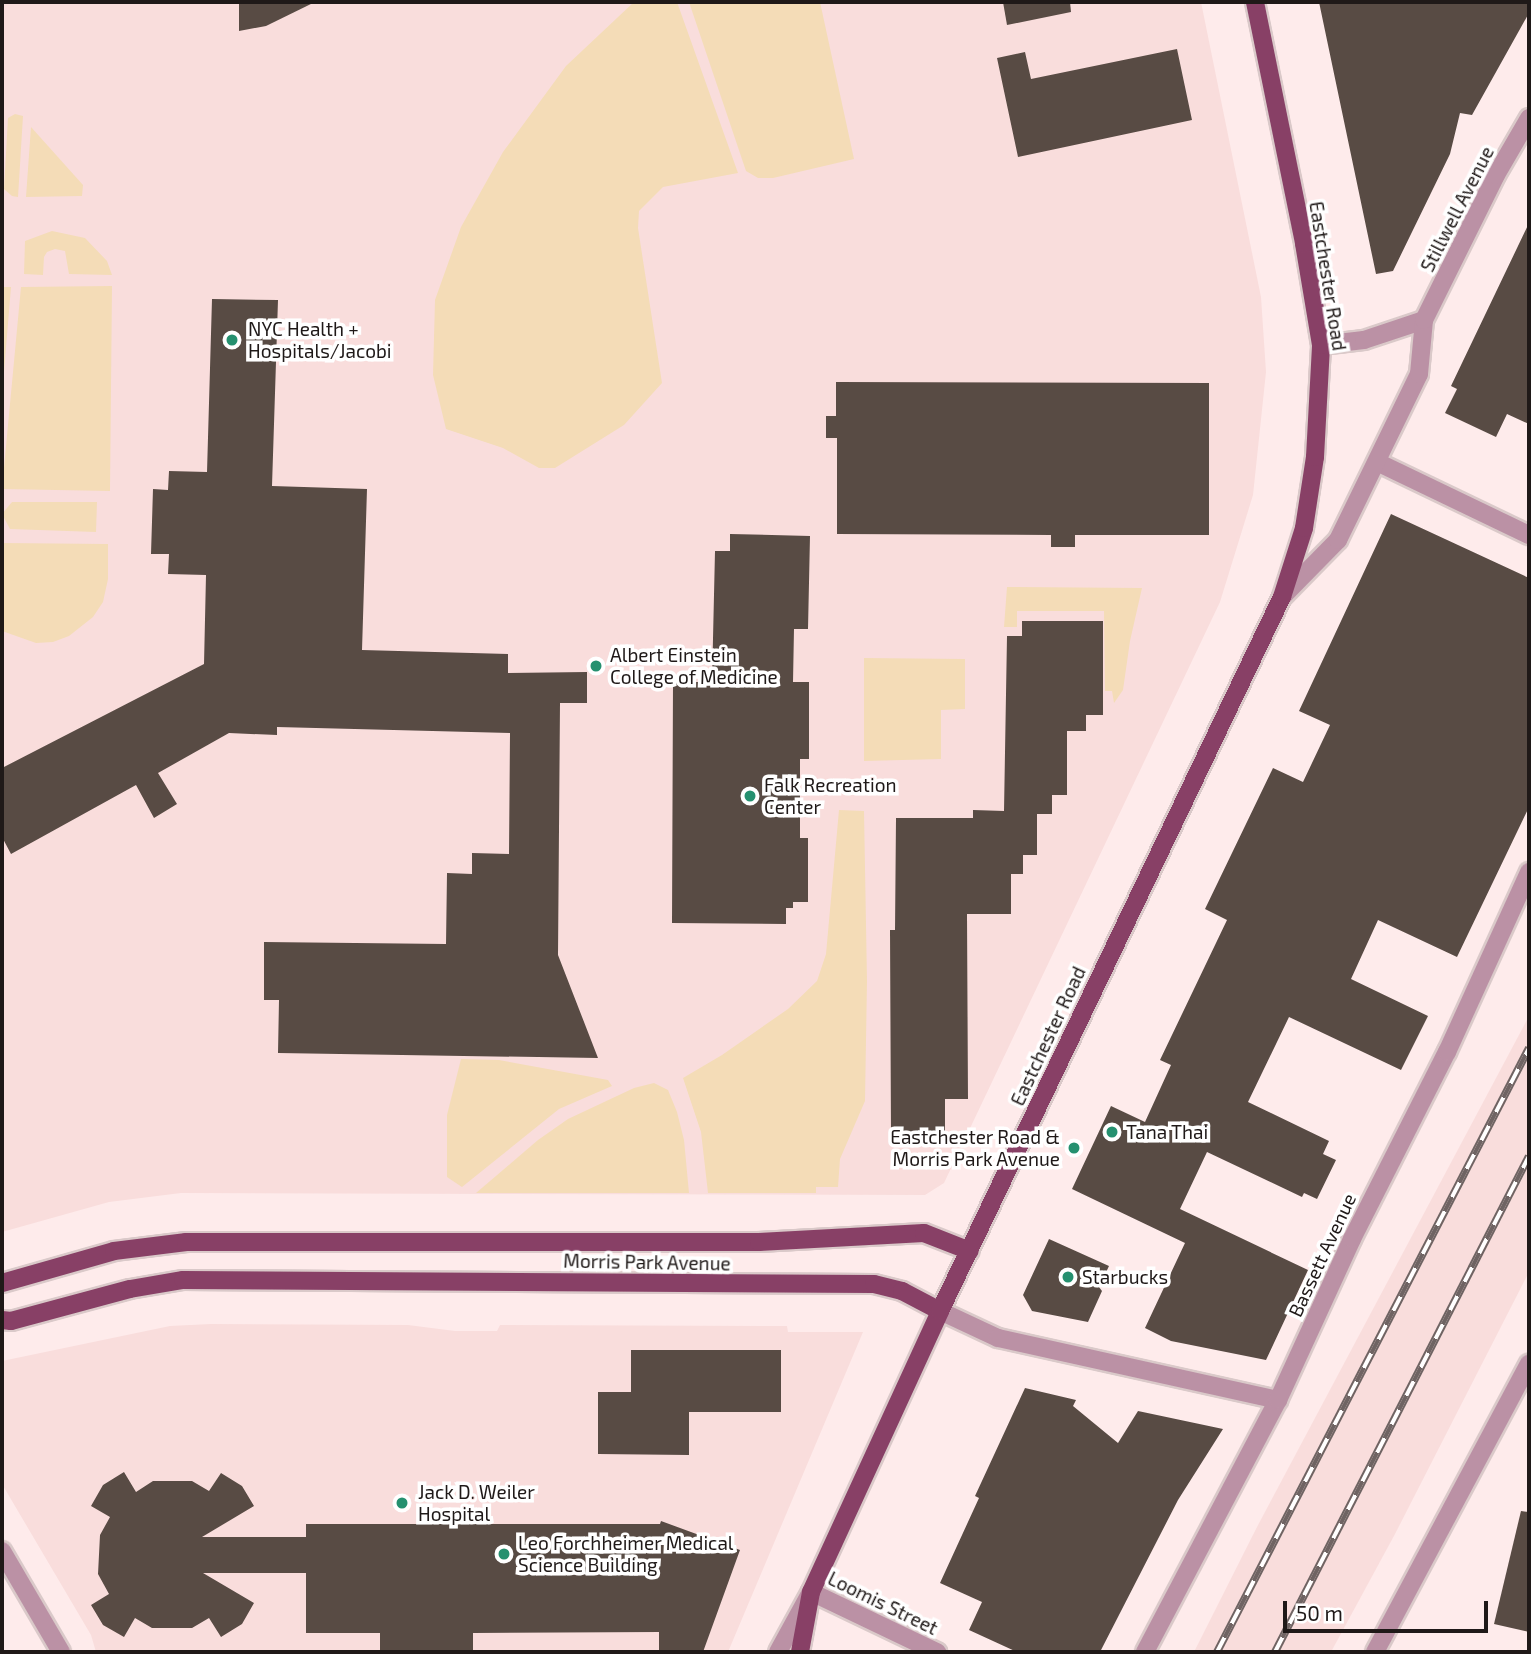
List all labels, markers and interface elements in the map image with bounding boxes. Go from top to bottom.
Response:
street label: Stillwell Avenue [1415,142,1499,276]
street label: Eastchester Road [1305,200,1351,352]
place label: NYC Health + Hospitals/Jacobi [248,318,391,362]
marker: NYC Health + Hospitals/Jacobi [222,330,242,350]
place label: Albert Einstein College of Medicine [610,644,778,688]
marker: Albert Einstein College of Medicine [588,658,604,674]
place label: Falk Recreation Center [764,774,897,818]
marker: Falk Recreation Center [742,788,758,804]
street label: Eastchester Road [1006,963,1090,1109]
place label: Tana Thai [1126,1121,1209,1143]
marker: Tana Thai [1104,1124,1120,1140]
place label: Eastchester Road & Morris Park Avenue [890,1126,1060,1170]
marker: Eastchester Road & Morris Park Avenue [1066,1140,1082,1156]
street label: Bassett Avenue [1283,1189,1361,1321]
street label: Morris Park Avenue [563,1249,731,1275]
place label: Starbucks [1082,1266,1168,1288]
marker: Starbucks [1060,1269,1076,1285]
place label: Jack D. Weiler Hospital [418,1481,535,1525]
marker: Jack D. Weiler Hospital [392,1493,412,1513]
place label: Leo Forchheimer Medical Science Building [518,1532,734,1576]
marker: Leo Forchheimer Medical Science Building [496,1546,512,1562]
street label: Loomis Street [824,1567,942,1639]
scale bar [1286,1588,1491,1632]
text: 50 m [1296,1600,1343,1625]

